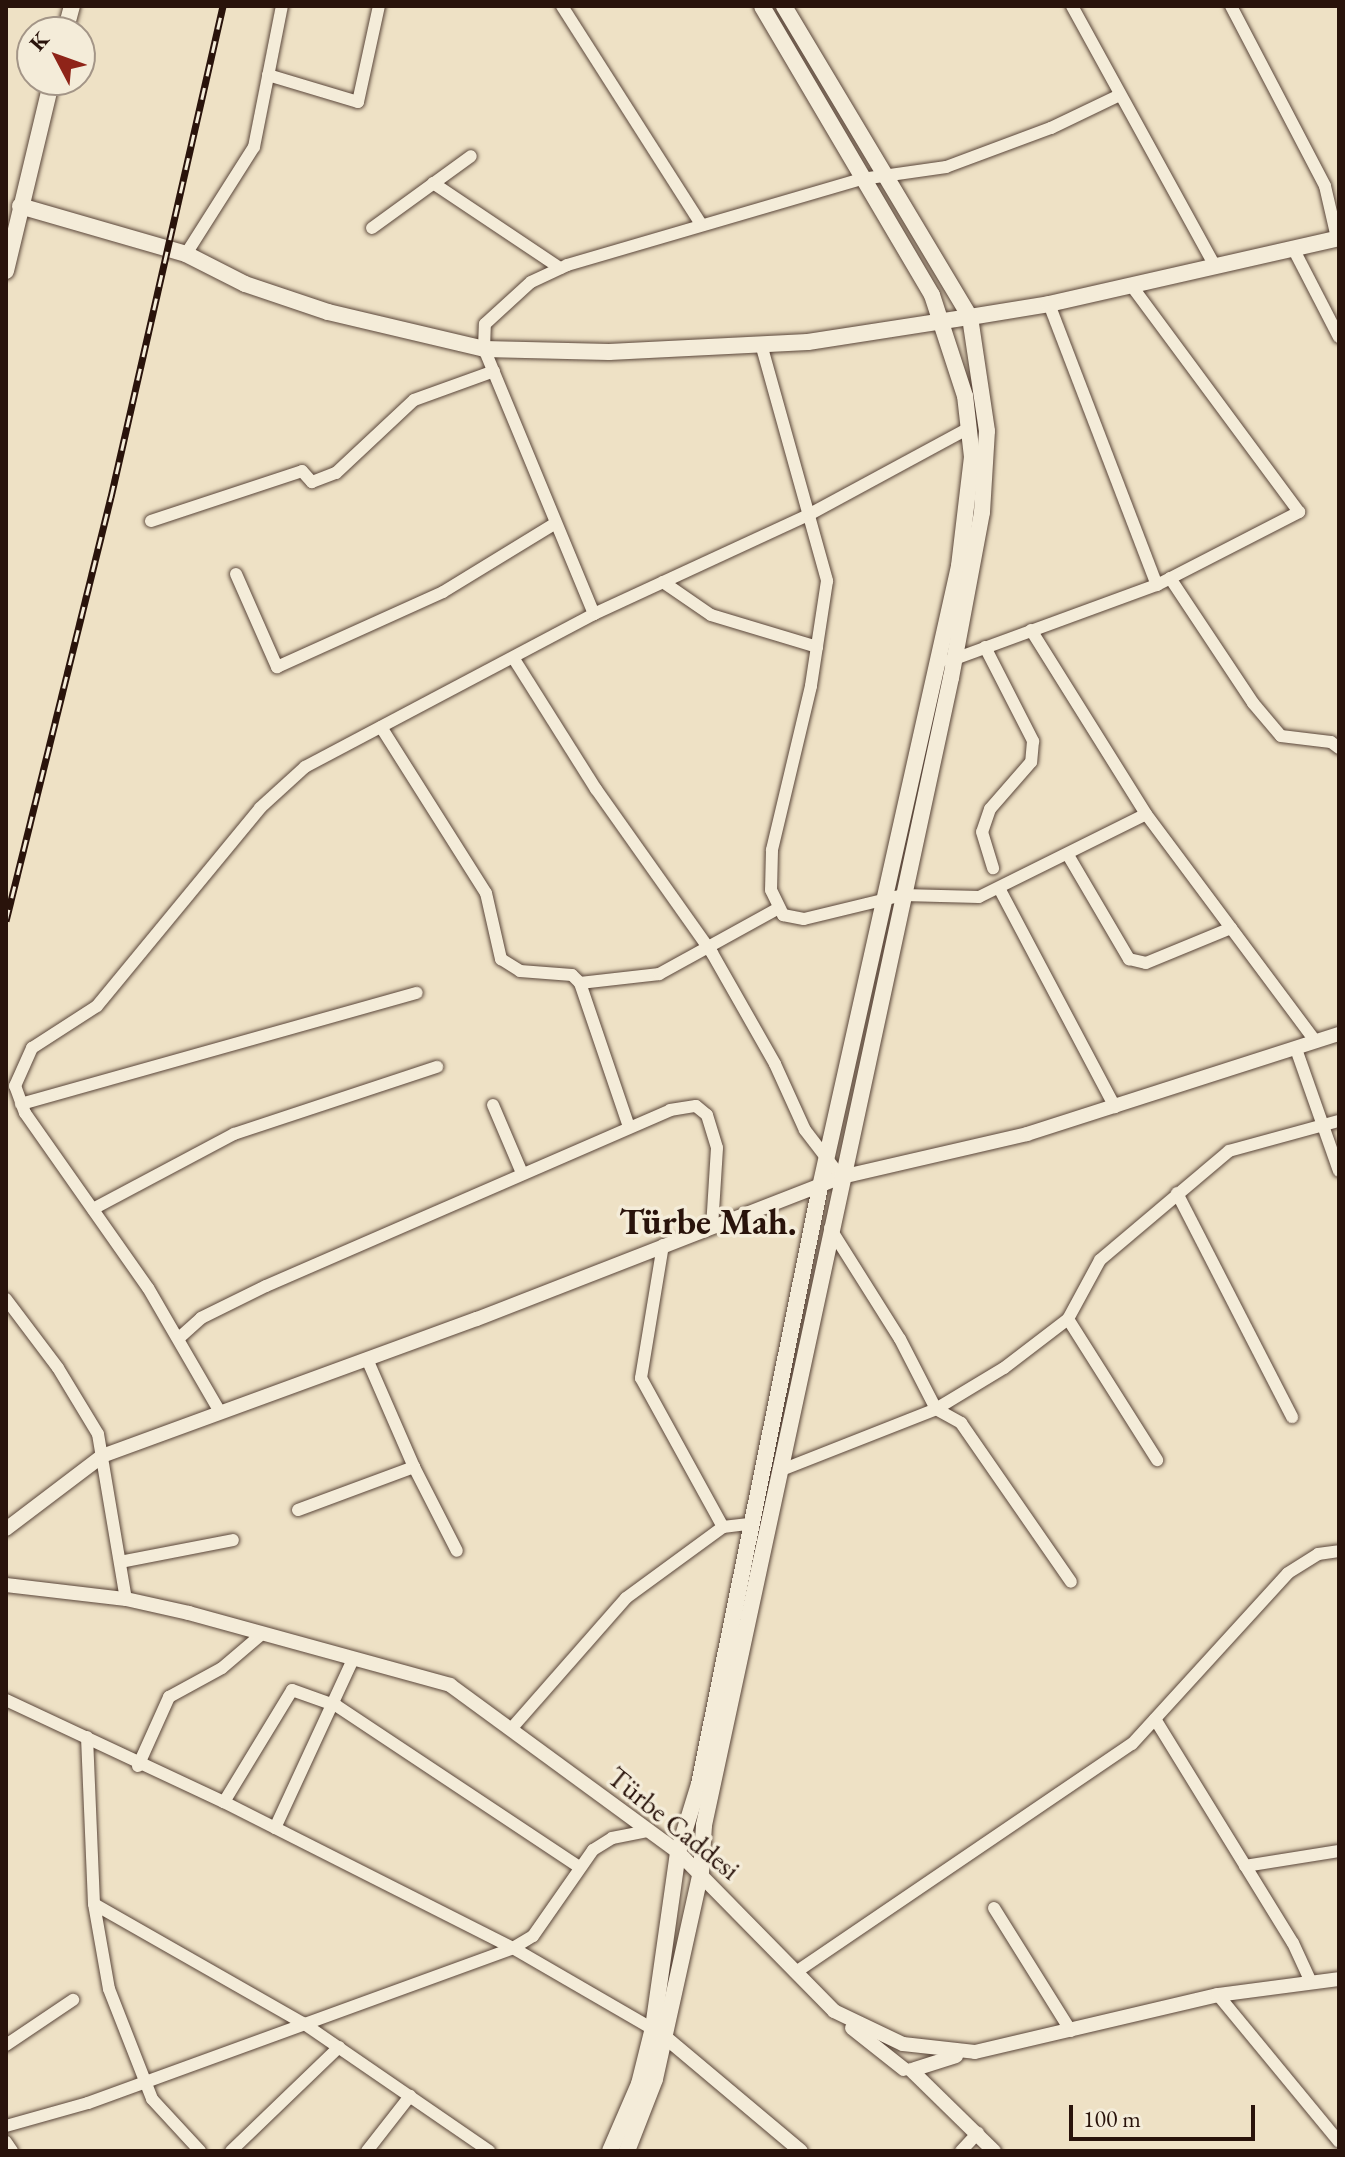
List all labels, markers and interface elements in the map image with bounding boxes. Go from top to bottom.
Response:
north arrow [16,16,96,96]
text: K [23,25,55,57]
district label: Türbe Mah. [619,1200,797,1244]
street label: Türbe Caddesi [601,1760,747,1886]
scale bar [1073,2089,1259,2139]
text: 100 m [1083,2103,1141,2134]

